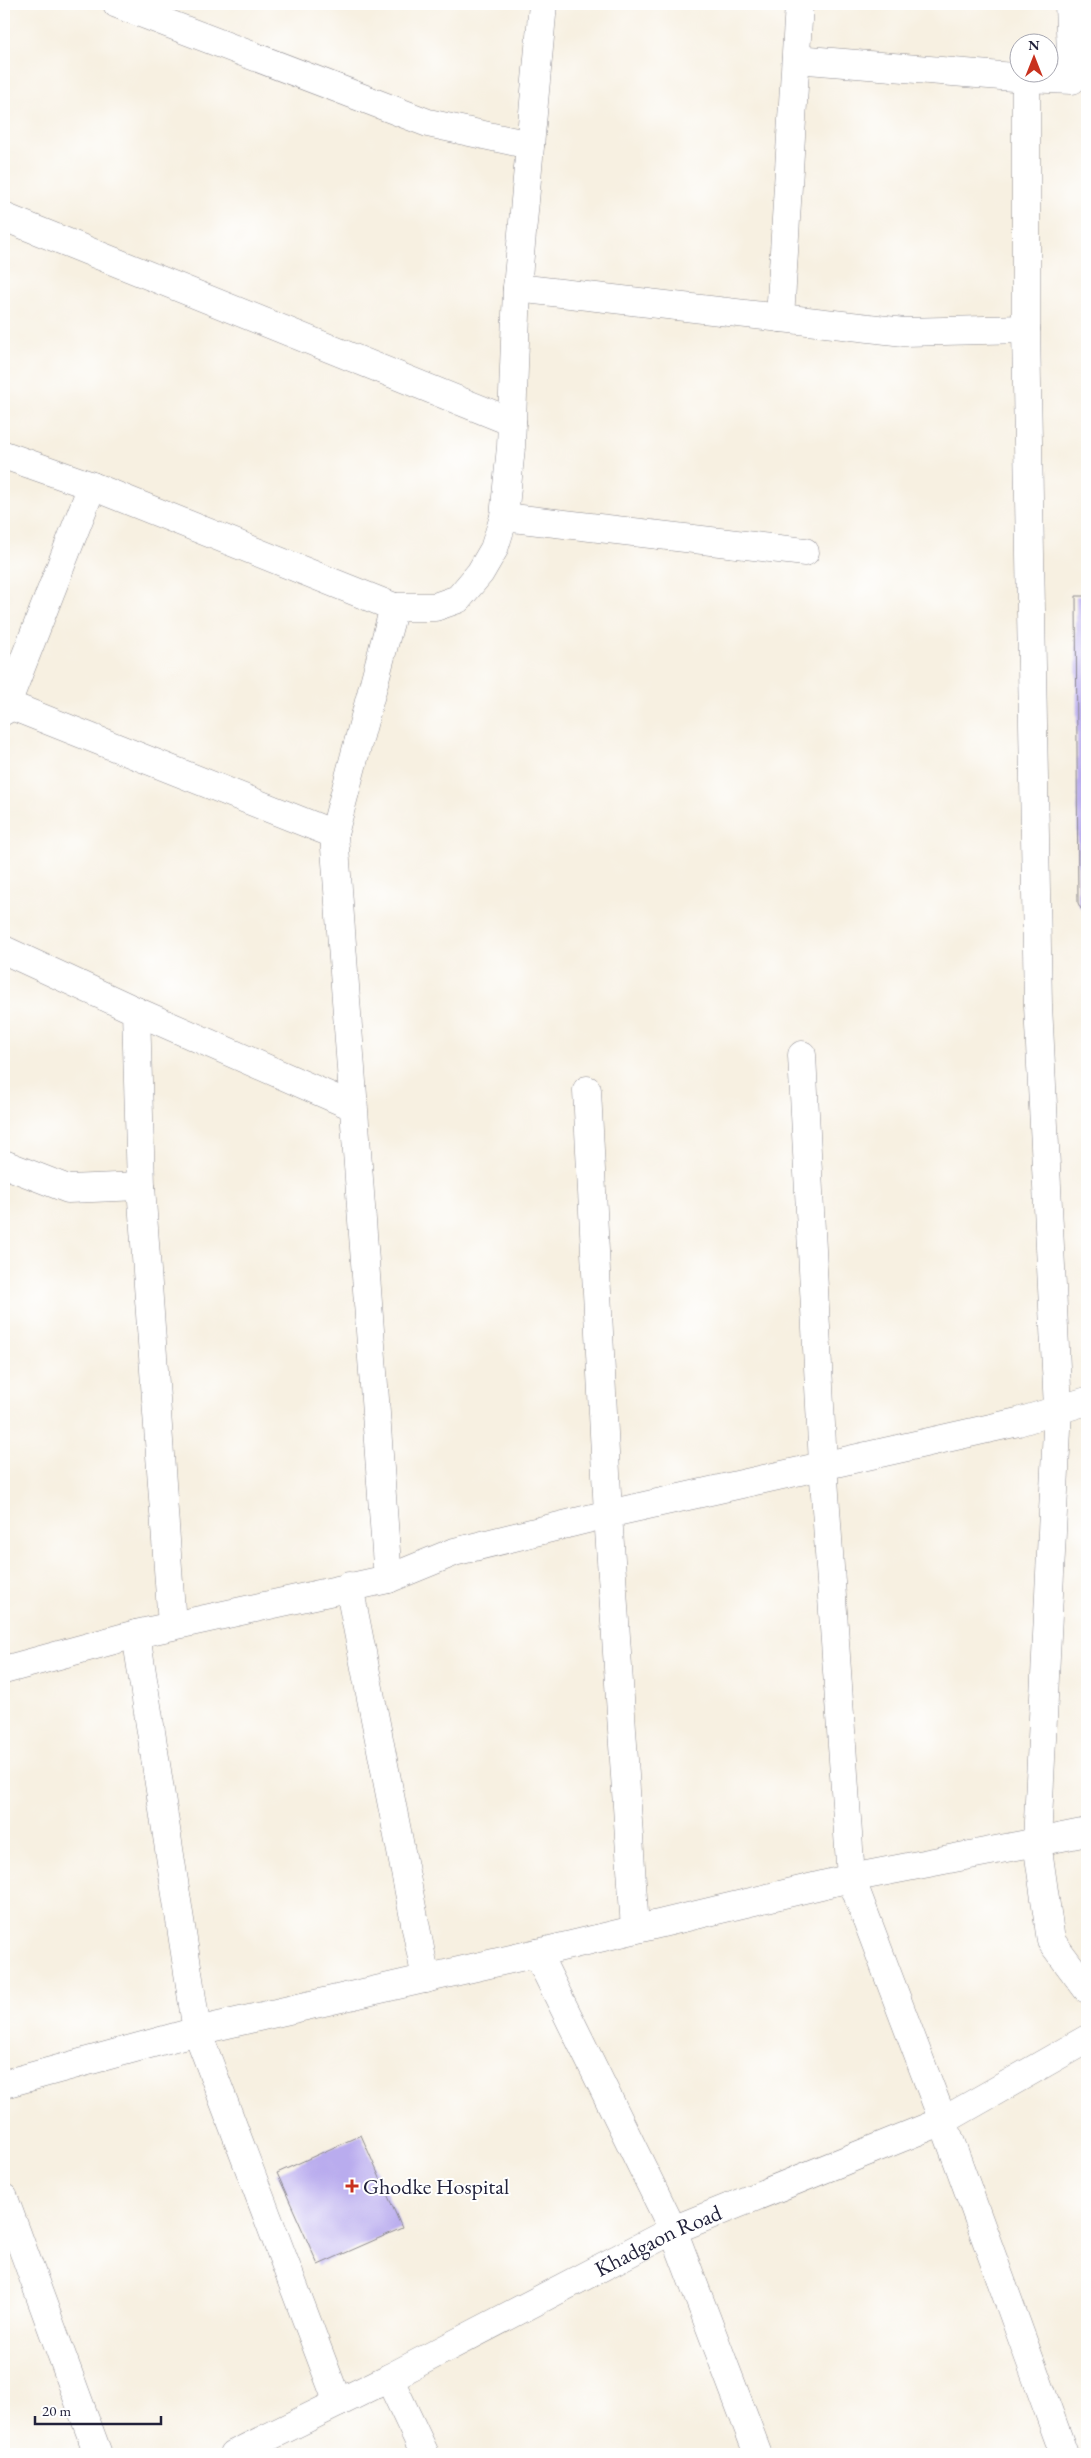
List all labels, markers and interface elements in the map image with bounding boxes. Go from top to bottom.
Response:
north arrow [1008,32,1058,82]
text: N [1028,36,1040,54]
place label: Ghodke Hospital [363,2172,509,2201]
marker: Ghodke Hospital [345,2179,359,2193]
street label: Khadgaon Road [590,2198,727,2283]
scale bar [35,2393,161,2425]
text: 20 m [42,2401,71,2420]

